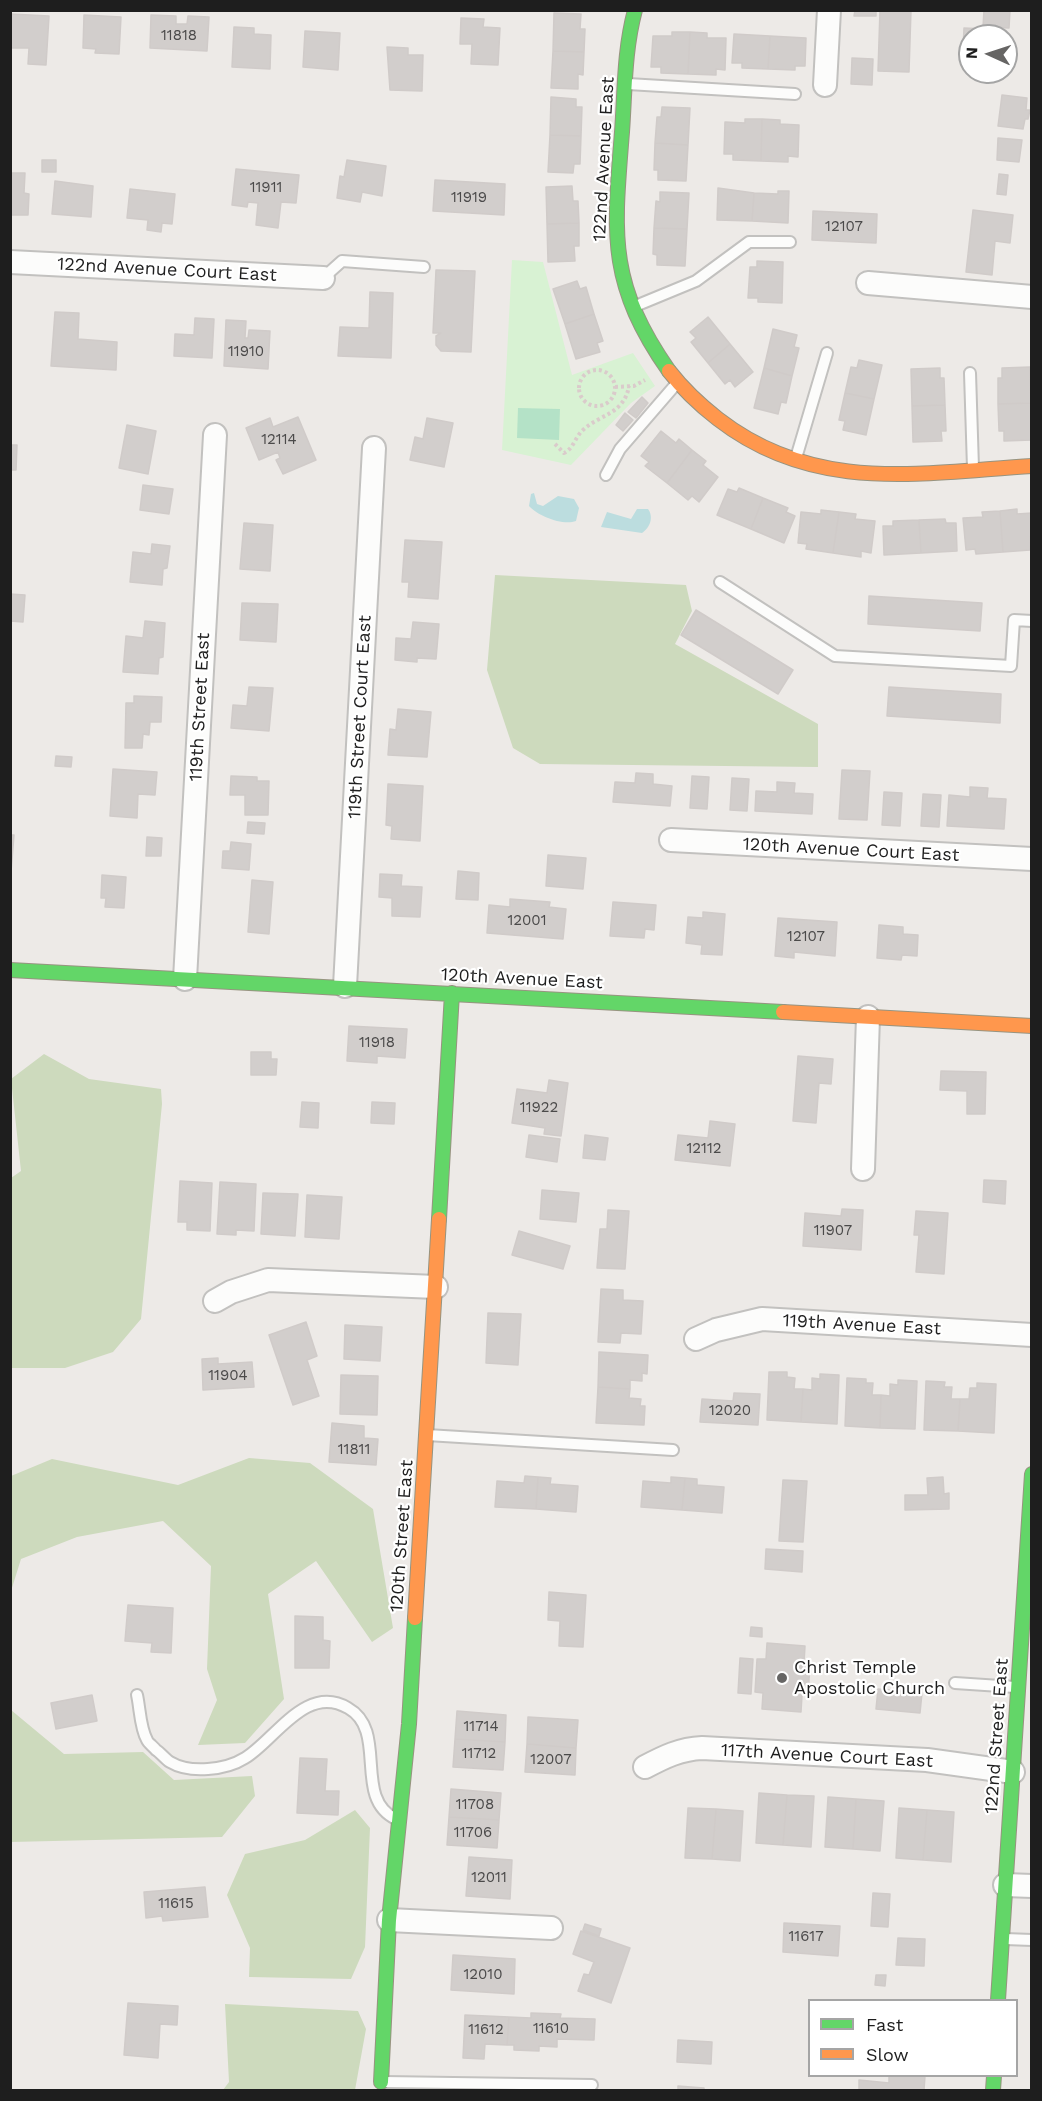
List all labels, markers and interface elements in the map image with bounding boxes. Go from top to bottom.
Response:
north arrow [958,24,1018,84]
house number: 11818 [161,27,197,45]
text: N [962,47,981,60]
street label: 122nd Avenue East [589,76,619,242]
house number: 11911 [250,179,282,197]
house number: 11919 [451,189,487,207]
house number: 12107 [825,218,863,236]
street label: 122nd Avenue Court East [57,253,277,287]
house number: 11910 [228,343,264,361]
house number: 12114 [261,431,297,449]
street label: 119th Street Court East [344,615,376,819]
street label: 119th Street East [185,632,215,782]
street label: 120th Avenue Court East [742,834,960,866]
house number: 12001 [507,912,547,930]
house number: 12107 [787,928,825,946]
street label: 120th Avenue East [441,964,603,994]
house number: 11918 [359,1034,395,1052]
house number: 11922 [520,1099,558,1117]
house number: 12112 [686,1140,722,1158]
house number: 11907 [814,1222,852,1240]
street label: 119th Avenue East [782,1310,942,1340]
house number: 11904 [208,1367,248,1385]
house number: 12020 [709,1402,751,1420]
house number: 11811 [338,1441,370,1459]
street label: 120th Street East [386,1459,418,1613]
place label: Christ Temple Apostolic Church [794,1657,945,1700]
street label: 122nd Street East [981,1658,1013,1814]
marker: Christ Temple Apostolic Church [775,1671,789,1685]
house number: 11714 [463,1718,499,1736]
street label: 117th Avenue Court East [720,1740,934,1772]
house number: 11712 [462,1745,496,1763]
house number: 12007 [530,1751,572,1769]
house number: 11708 [456,1796,494,1814]
house number: 11706 [454,1824,492,1842]
house number: 12011 [471,1869,507,1887]
house number: 11615 [158,1895,194,1913]
house number: 11617 [788,1928,824,1946]
house number: 12010 [463,1966,503,1984]
legend [808,1999,1018,2077]
text: Fast [866,2014,903,2035]
house number: 11610 [533,2020,569,2038]
house number: 11612 [468,2021,504,2039]
text: Slow [866,2044,909,2065]

